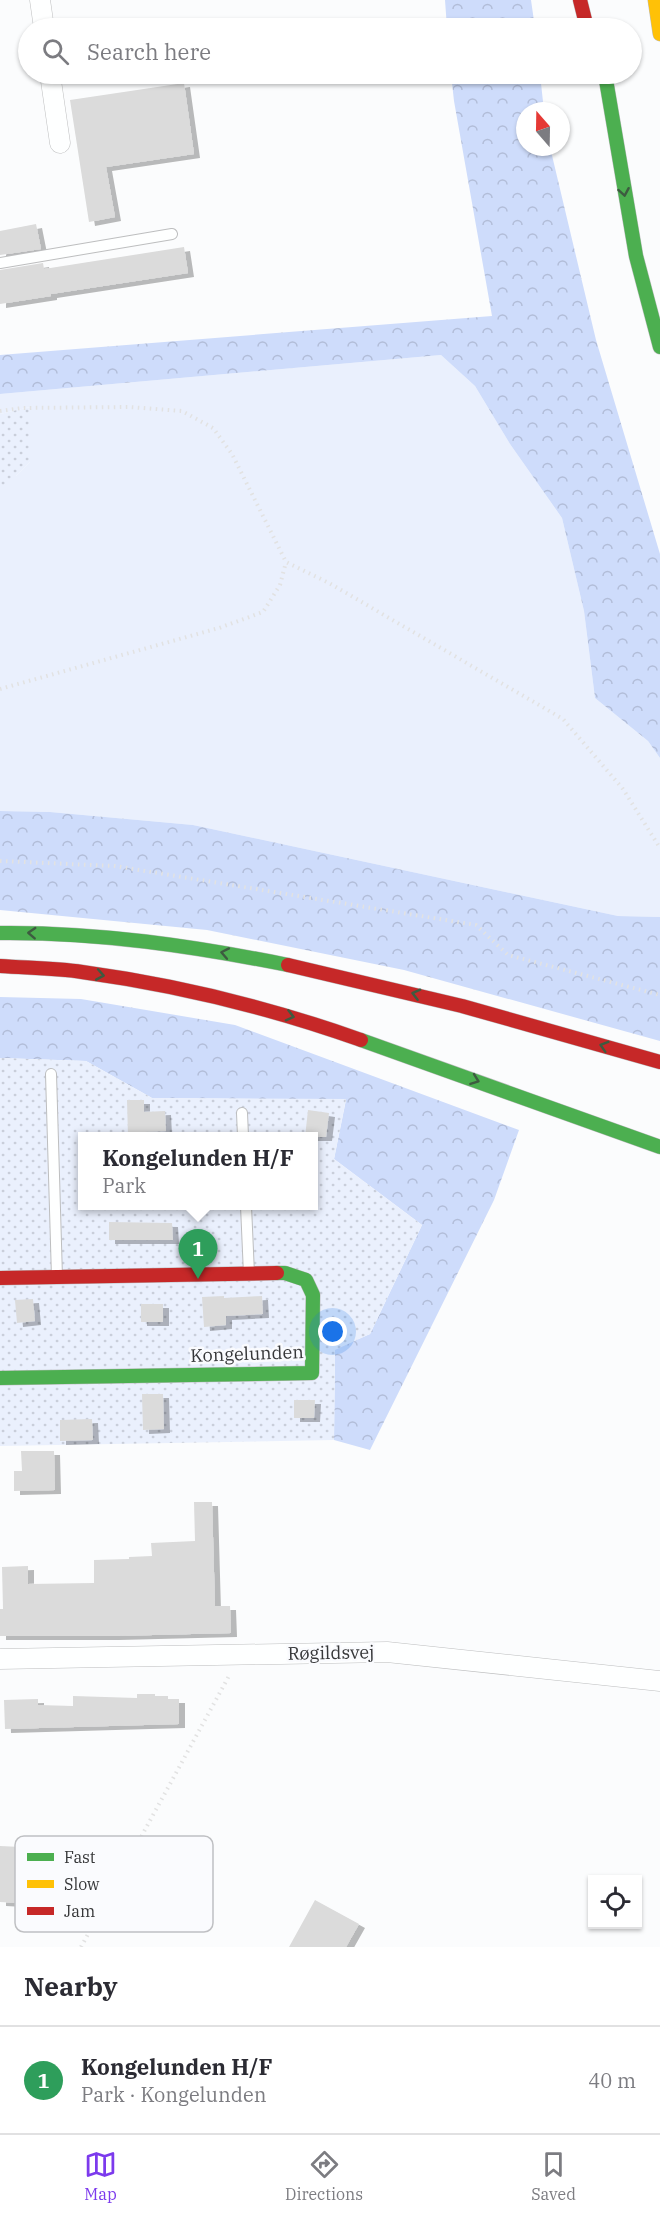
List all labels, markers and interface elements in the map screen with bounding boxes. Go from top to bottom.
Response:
search box [18,18,642,84]
icon: search [39,35,72,68]
text: Search here [87,37,211,66]
north arrow [516,102,570,156]
one-way arrow [618,188,630,197]
one-way arrow [27,926,36,939]
one-way arrow [221,947,231,960]
one-way arrow [95,968,105,981]
one-way arrow [411,989,421,1002]
one-way arrow [285,1009,295,1022]
one-way arrow [599,1041,610,1053]
one-way arrow [469,1073,480,1086]
popup [78,1132,318,1210]
text: Kongelunden H/F [102,1143,294,1172]
text: Park [102,1172,146,1199]
pin: 1 [178,1230,218,1279]
your location [318,1317,347,1346]
street label: Kongelunden [190,1340,304,1367]
street label: Røgildsvej [287,1640,375,1665]
legend [15,1836,213,1932]
text: Fast [64,1847,96,1867]
text: Slow [64,1874,100,1894]
map controls [588,1875,642,1929]
button: locate [588,1875,642,1929]
text: Jam [64,1901,95,1921]
text: Nearby [24,1969,118,2003]
text: Kongelunden H/F [81,2052,273,2081]
text: 1 [38,2067,50,2094]
text: 40 m [588,2067,636,2094]
text: Park · Kongelunden [81,2081,266,2108]
tab: Map [84,2148,117,2204]
tab: Directions [285,2148,363,2204]
tab: Saved [531,2148,576,2204]

